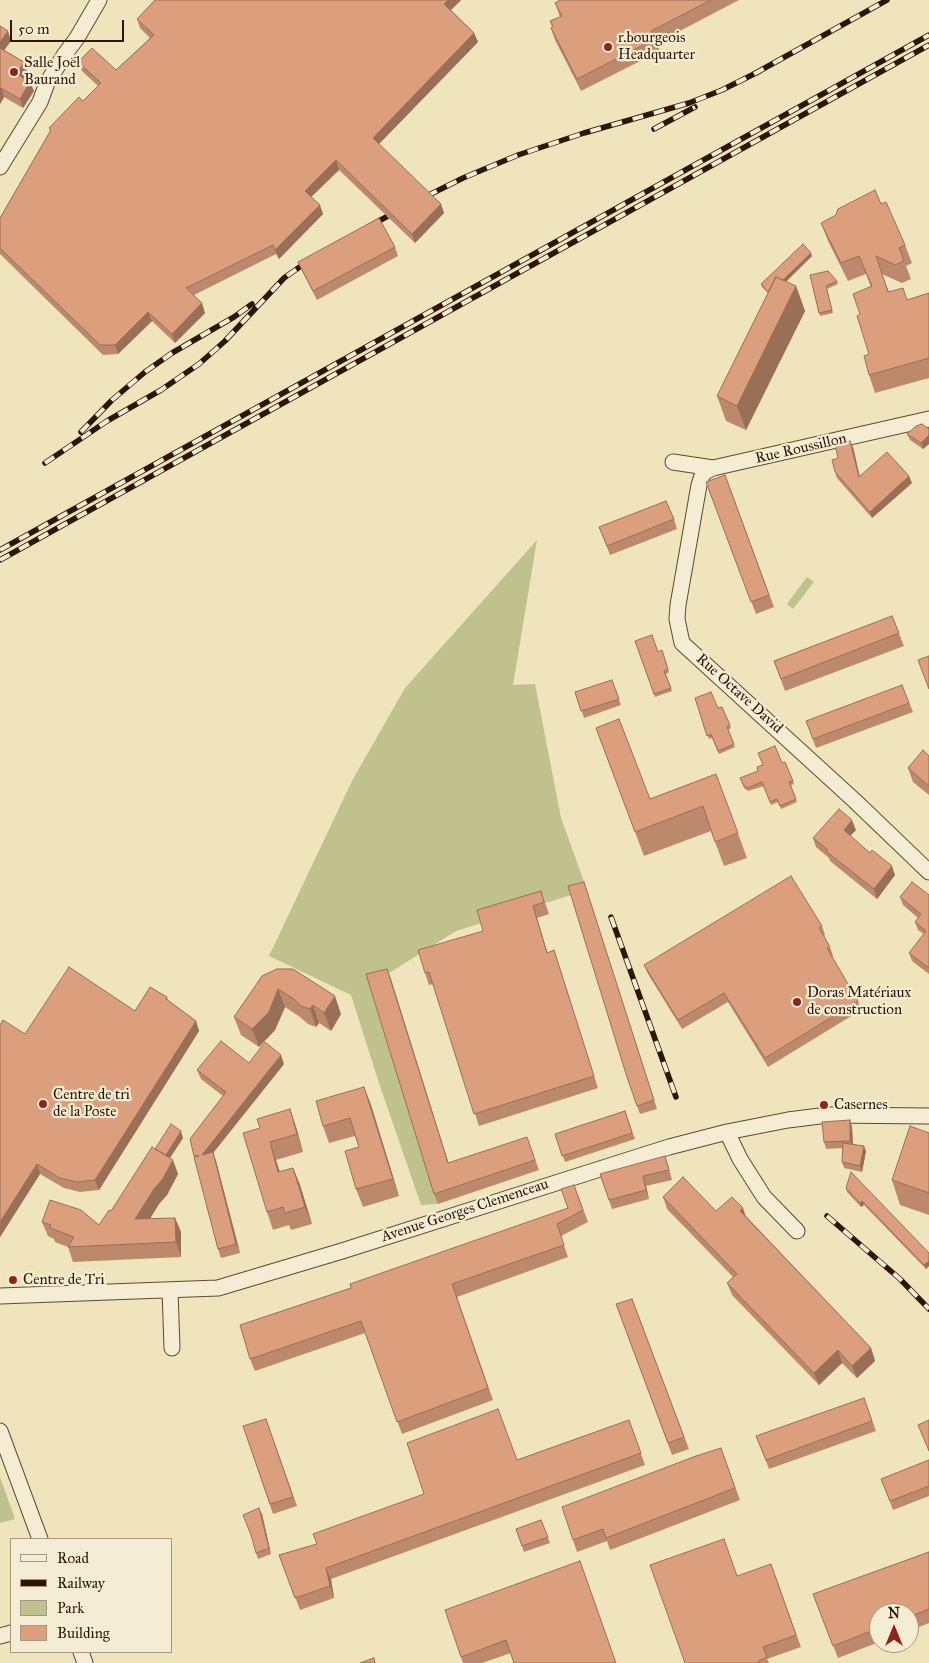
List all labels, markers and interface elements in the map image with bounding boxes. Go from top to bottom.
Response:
scale bar [12,10,126,42]
text: 50 m [18,20,50,38]
place label: r.bourgeois Headquarter [618,29,695,64]
marker: r.bourgeois Headquarter [602,41,614,53]
place label: Salle Joël Baurand [24,54,80,89]
marker: Salle Joël Baurand [8,66,20,78]
street label: Rue Roussillon [754,430,848,468]
street label: Rue Octave David [692,650,786,738]
place label: Doras Matériaux de construction [807,984,911,1019]
marker: Doras Matériaux de construction [791,996,803,1008]
place label: Centre de tri de la Poste [53,1086,130,1121]
place label: Casernes [834,1096,888,1114]
marker: Centre de tri de la Poste [37,1098,49,1110]
marker: Casernes [818,1099,830,1111]
street label: Avenue Georges Clemenceau [379,1175,551,1247]
place label: Centre de Tri [23,1271,105,1289]
marker: Centre de Tri [7,1274,19,1286]
legend [10,1538,172,1653]
text: Road [57,1549,89,1567]
text: Railway [57,1574,105,1592]
text: Park [57,1599,84,1617]
north arrow [869,1603,919,1653]
text: N [888,1605,900,1622]
text: Building [57,1624,110,1642]

